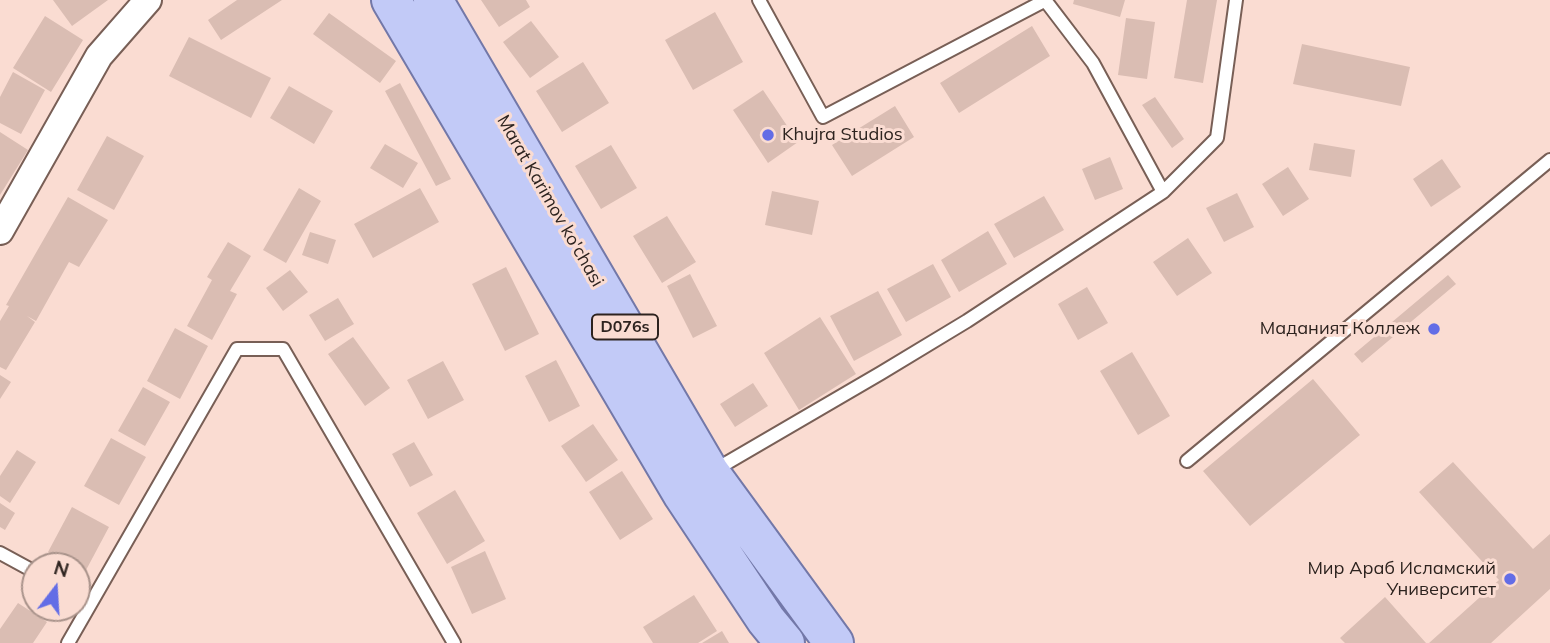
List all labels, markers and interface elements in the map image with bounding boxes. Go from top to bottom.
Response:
street label: Marat Karimov ko'chasi [492,111,608,291]
place label: Khujra Studios [782,124,903,146]
marker: Khujra Studios [760,127,776,143]
road number: D076s [592,314,658,340]
place label: Маданият Коллеж [1260,318,1420,340]
marker: Маданият Коллеж [1426,321,1442,337]
north arrow [21,552,91,622]
text: N [51,555,72,582]
place label: Мир Араб Исламский Университет [1307,558,1496,600]
marker: Мир Араб Исламский Университет [1502,571,1518,587]

